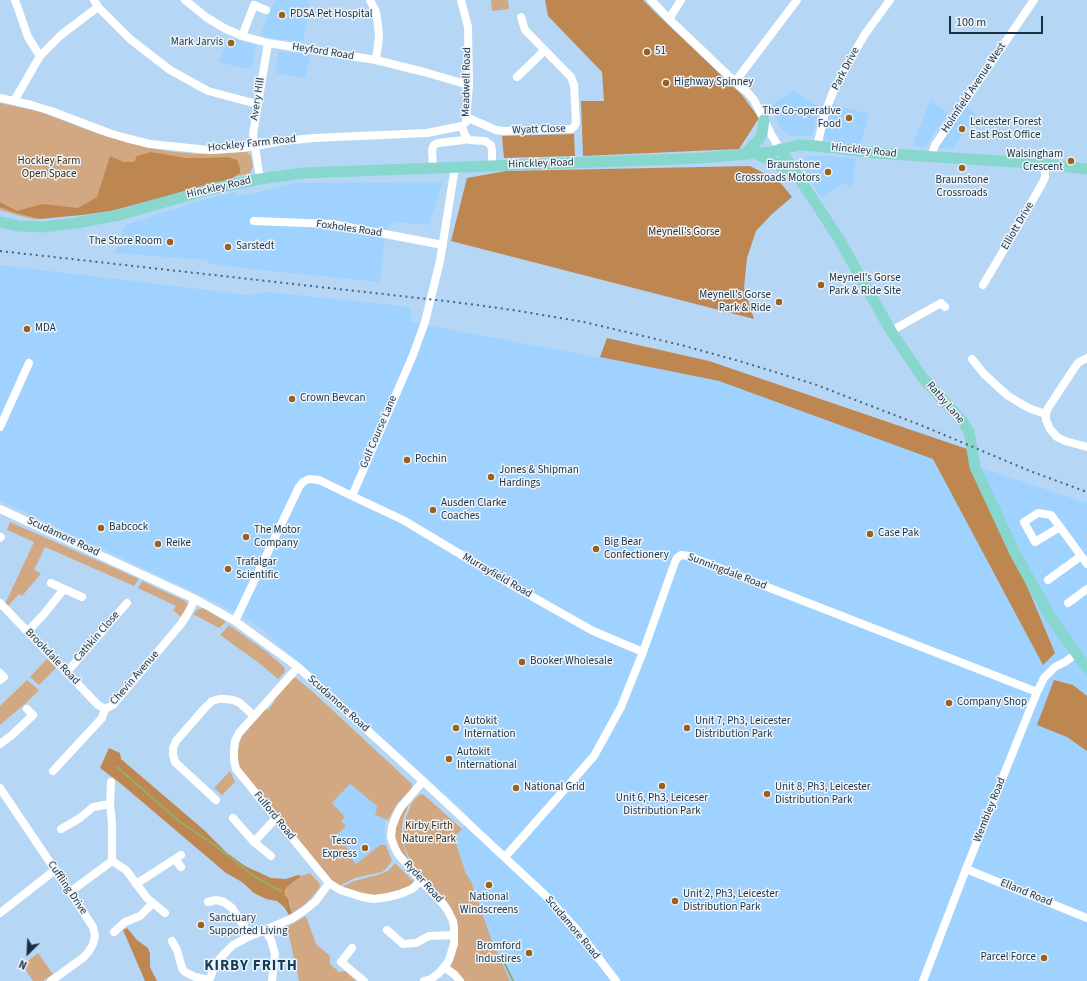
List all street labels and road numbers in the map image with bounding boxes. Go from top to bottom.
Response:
street label: Holmfield Avenue West [939,40,1009,136]
street label: Heyford Road [291,41,355,63]
street label: Park Drive [829,45,863,93]
street label: Meadwell Road [460,47,474,117]
street label: Avery Hill [248,77,268,121]
street label: Wyatt Close [512,122,566,138]
street label: Hockley Farm Road [207,133,297,155]
street label: Hinckley Road [831,141,897,161]
street label: Hinckley Road [508,156,574,172]
street label: Hinckley Road [186,174,252,202]
street label: Elliott Drive [999,200,1037,252]
street label: Foxholes Road [315,218,383,240]
street label: Ratby Lane [923,379,967,427]
street label: Golf Course Lane [358,394,400,470]
street label: Scudamore Road [25,514,101,560]
street label: Murrayfield Road [460,551,534,601]
street label: Sunningdale Road [686,551,768,593]
street label: Cathkin Close [71,609,123,665]
street label: Brookdale Road [22,626,82,688]
street label: Chevin Avenue [108,648,162,708]
street label: Scudamore Road [304,673,372,735]
street label: Wembley Road [971,776,1009,844]
street label: Fulford Road [250,789,298,843]
street label: Ryder Road [401,858,445,906]
street label: Cuffling Drive [44,859,90,917]
street label: Elland Road [998,877,1054,909]
street label: Scudamore Road [542,894,602,962]

